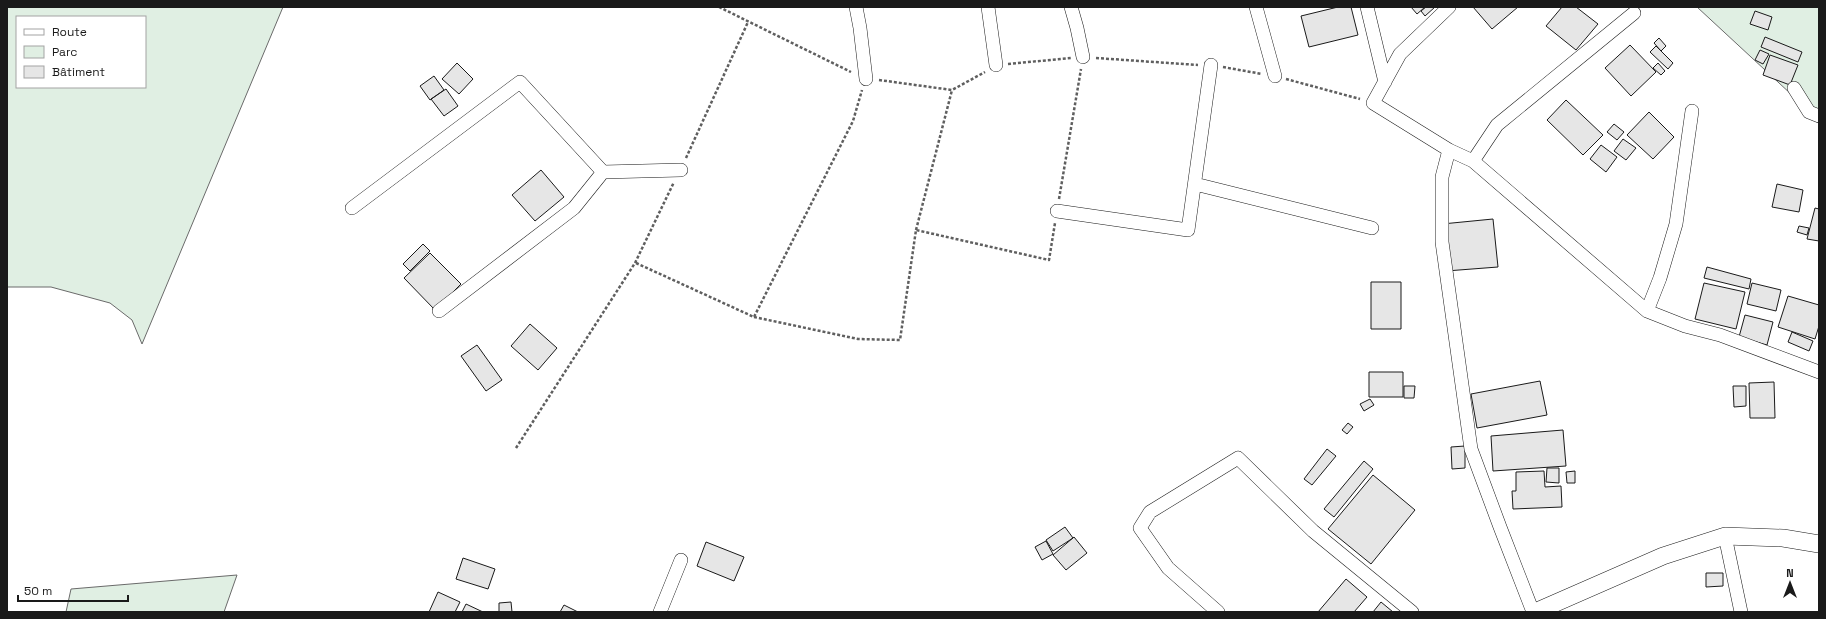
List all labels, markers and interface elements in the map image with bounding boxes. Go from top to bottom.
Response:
legend [16,16,146,88]
text: Route [52,24,87,40]
text: Parc [52,44,77,60]
text: Bâtiment [52,64,105,80]
north arrow [1770,563,1810,603]
text: N [1786,566,1794,580]
scale bar [18,577,128,603]
text: 50 m [24,583,52,599]

